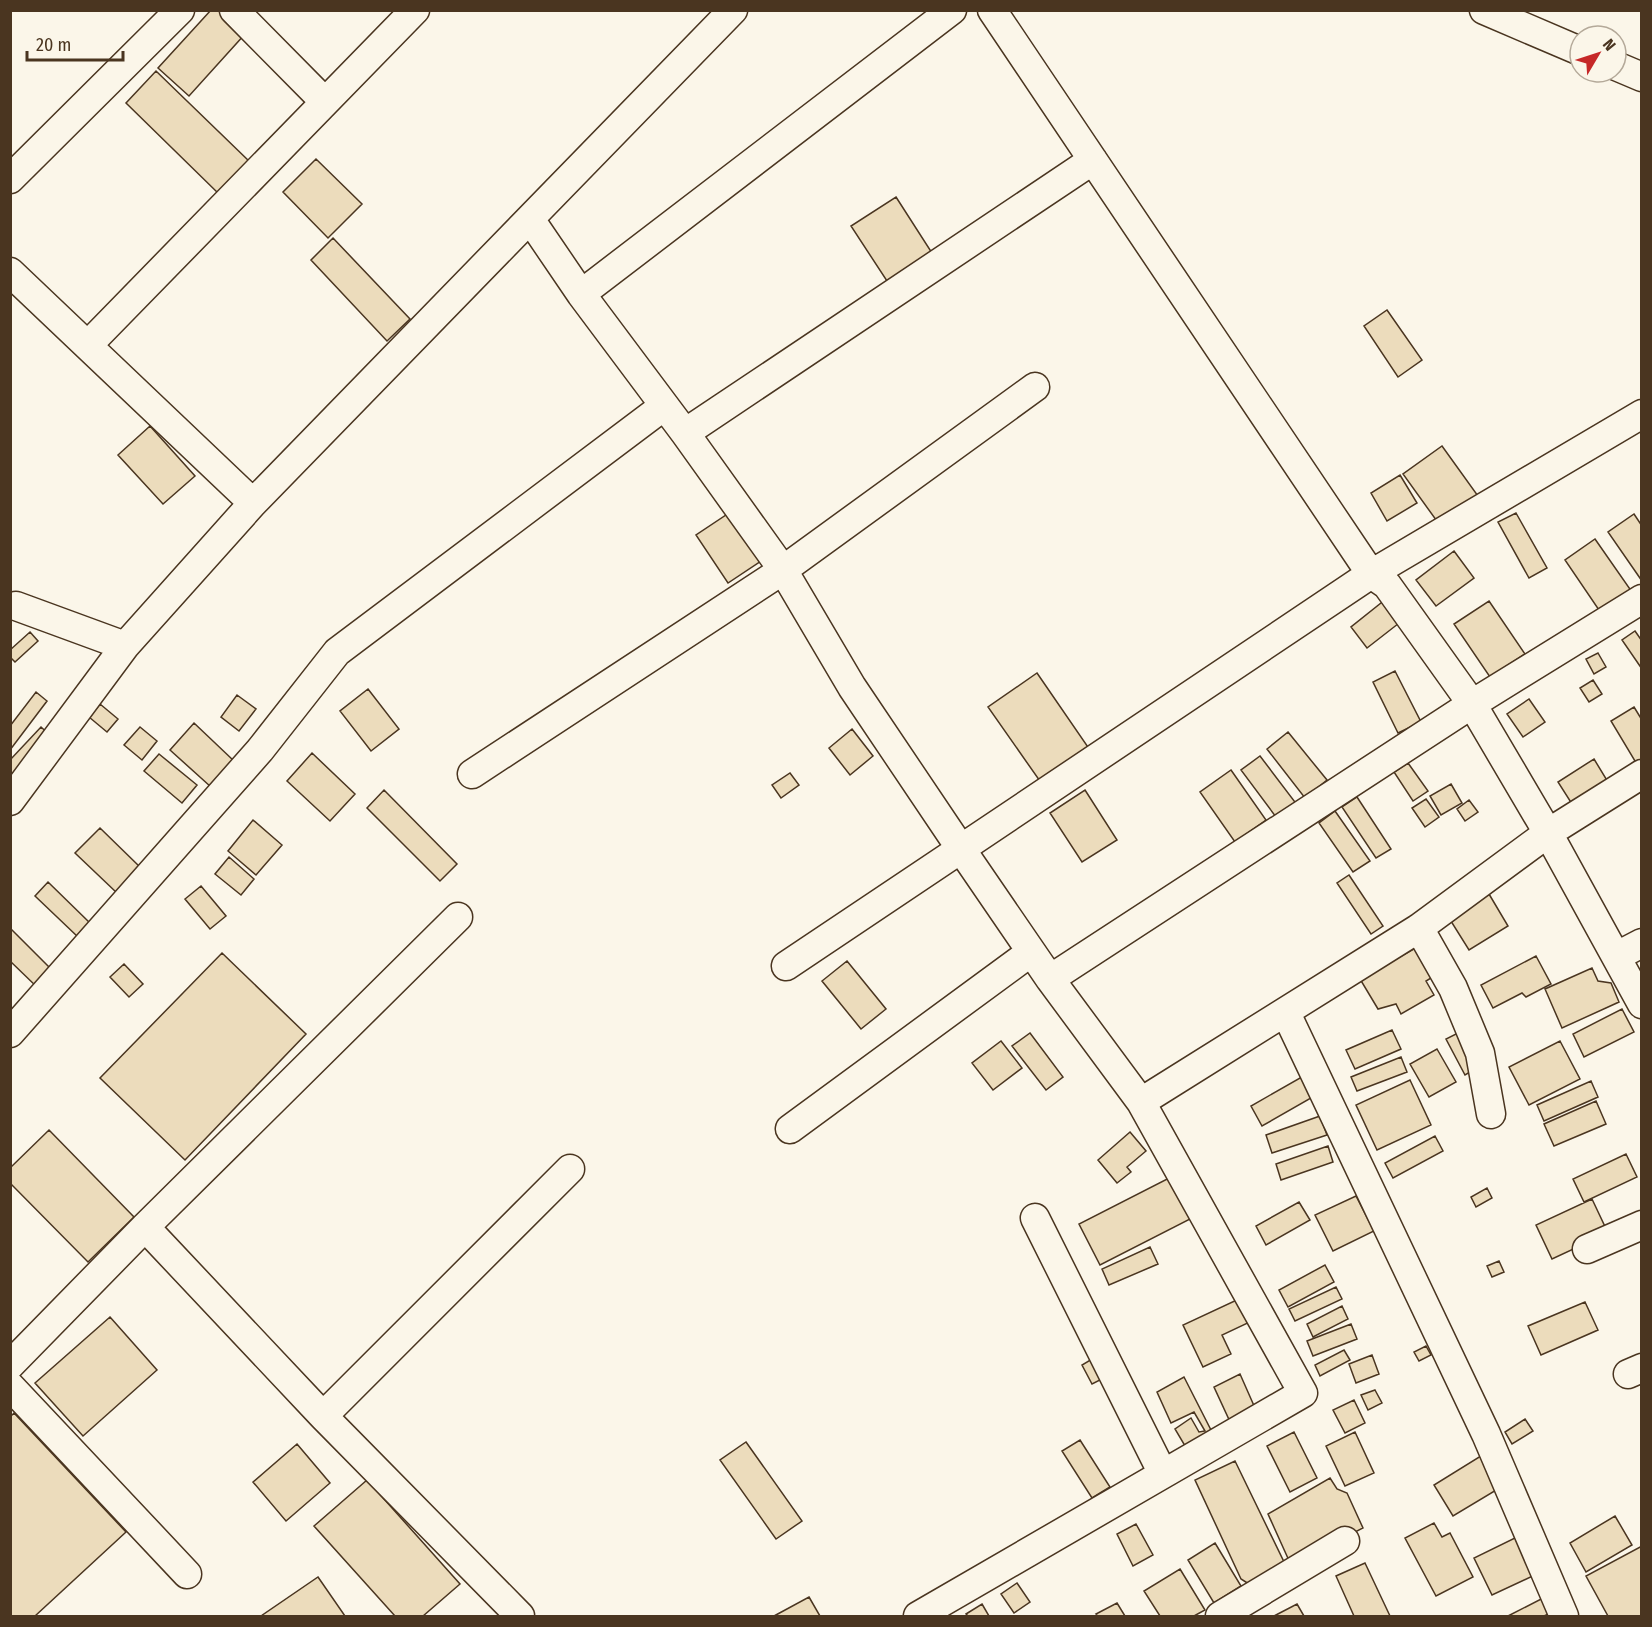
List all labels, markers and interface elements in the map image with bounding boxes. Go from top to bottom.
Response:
scale bar [27,24,123,62]
north arrow [1568,24,1628,84]
text: 20 m [36,34,71,56]
text: N [1599,35,1620,55]

